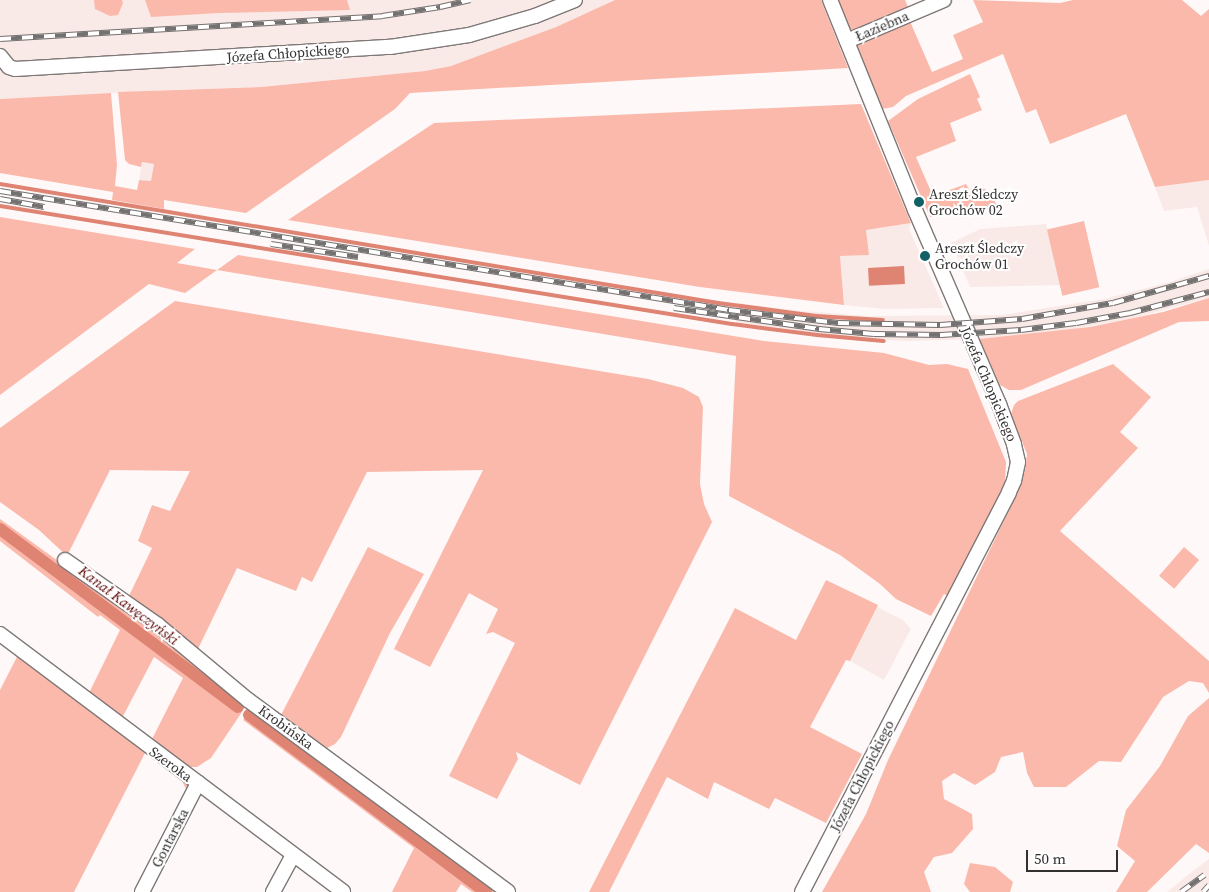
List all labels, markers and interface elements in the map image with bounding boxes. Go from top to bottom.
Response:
street label: Łaziebna [853,7,911,45]
street label: Józefa Chłopickiego [226,40,350,66]
place label: Areszt Śledczy Grochów 02 [929,186,1018,218]
marker: Areszt Śledczy Grochów 02 [913,196,925,208]
place label: Areszt Śledczy Grochów 01 [935,240,1024,272]
marker: Areszt Śledczy Grochów 01 [919,250,931,262]
street label: Józefa Chłopickiego [957,324,1021,444]
water label: Kanał Kawęczyński [75,561,183,649]
street label: Krobińska [255,701,317,753]
street label: Józefa Chłopickiego [827,717,897,835]
street label: Szeroka [146,743,196,785]
street label: Gontarska [148,806,192,870]
scale bar [1029,840,1122,872]
text: 50 m [1034,848,1066,869]

